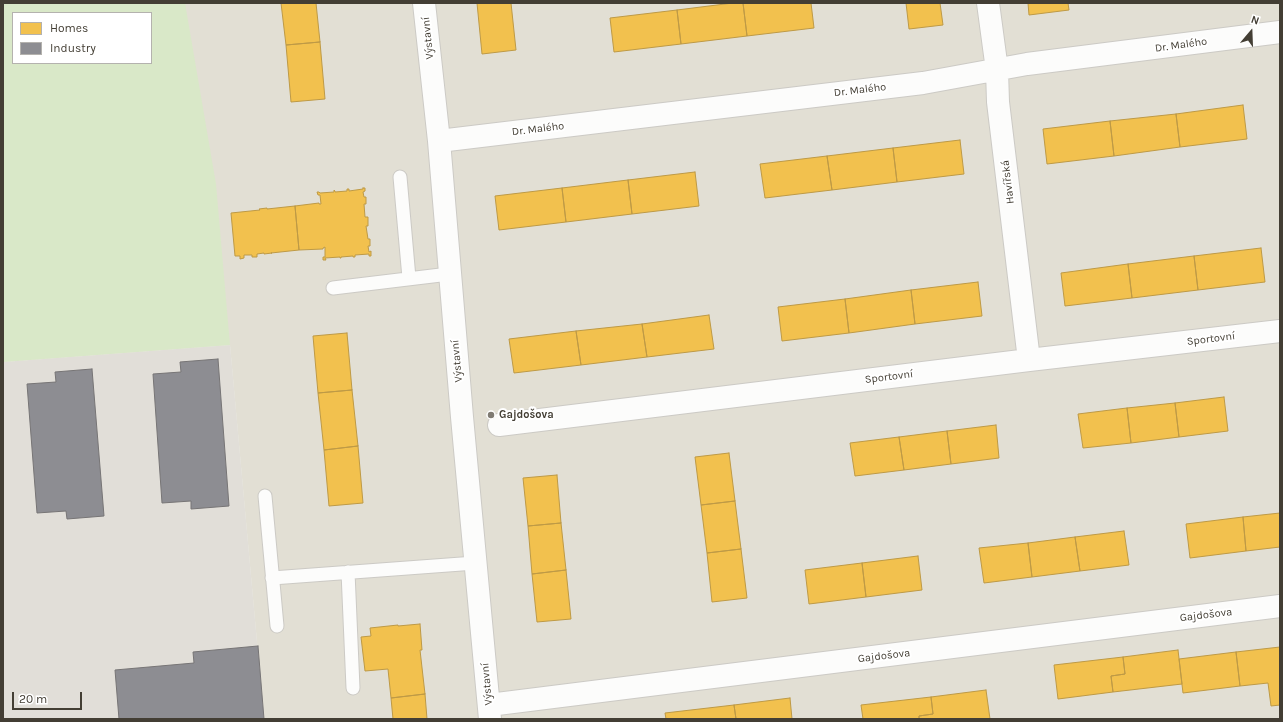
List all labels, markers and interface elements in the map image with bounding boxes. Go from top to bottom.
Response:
legend [12,12,152,64]
north arrow [1231,12,1271,52]
text: N [1249,13,1261,28]
street label: Výstavní [419,16,437,60]
text: Homes [50,21,88,35]
street label: Dr. Malého [1154,35,1208,55]
text: Industry [50,41,96,55]
street label: Dr. Malého [833,80,887,100]
street label: Dr. Malého [511,119,565,139]
street label: Havířská [999,159,1017,205]
street label: Sportovní [1186,329,1236,349]
street label: Výstavní [449,339,465,383]
street label: Sportovní [864,367,914,387]
place label: Gajdošova [499,408,554,422]
marker: Gajdošova [486,410,496,420]
street label: Gajdošova [1179,605,1233,625]
street label: Gajdošova [857,646,911,666]
street label: Výstavní [479,662,495,706]
scale bar [14,684,84,710]
text: 20 m [19,692,47,706]

